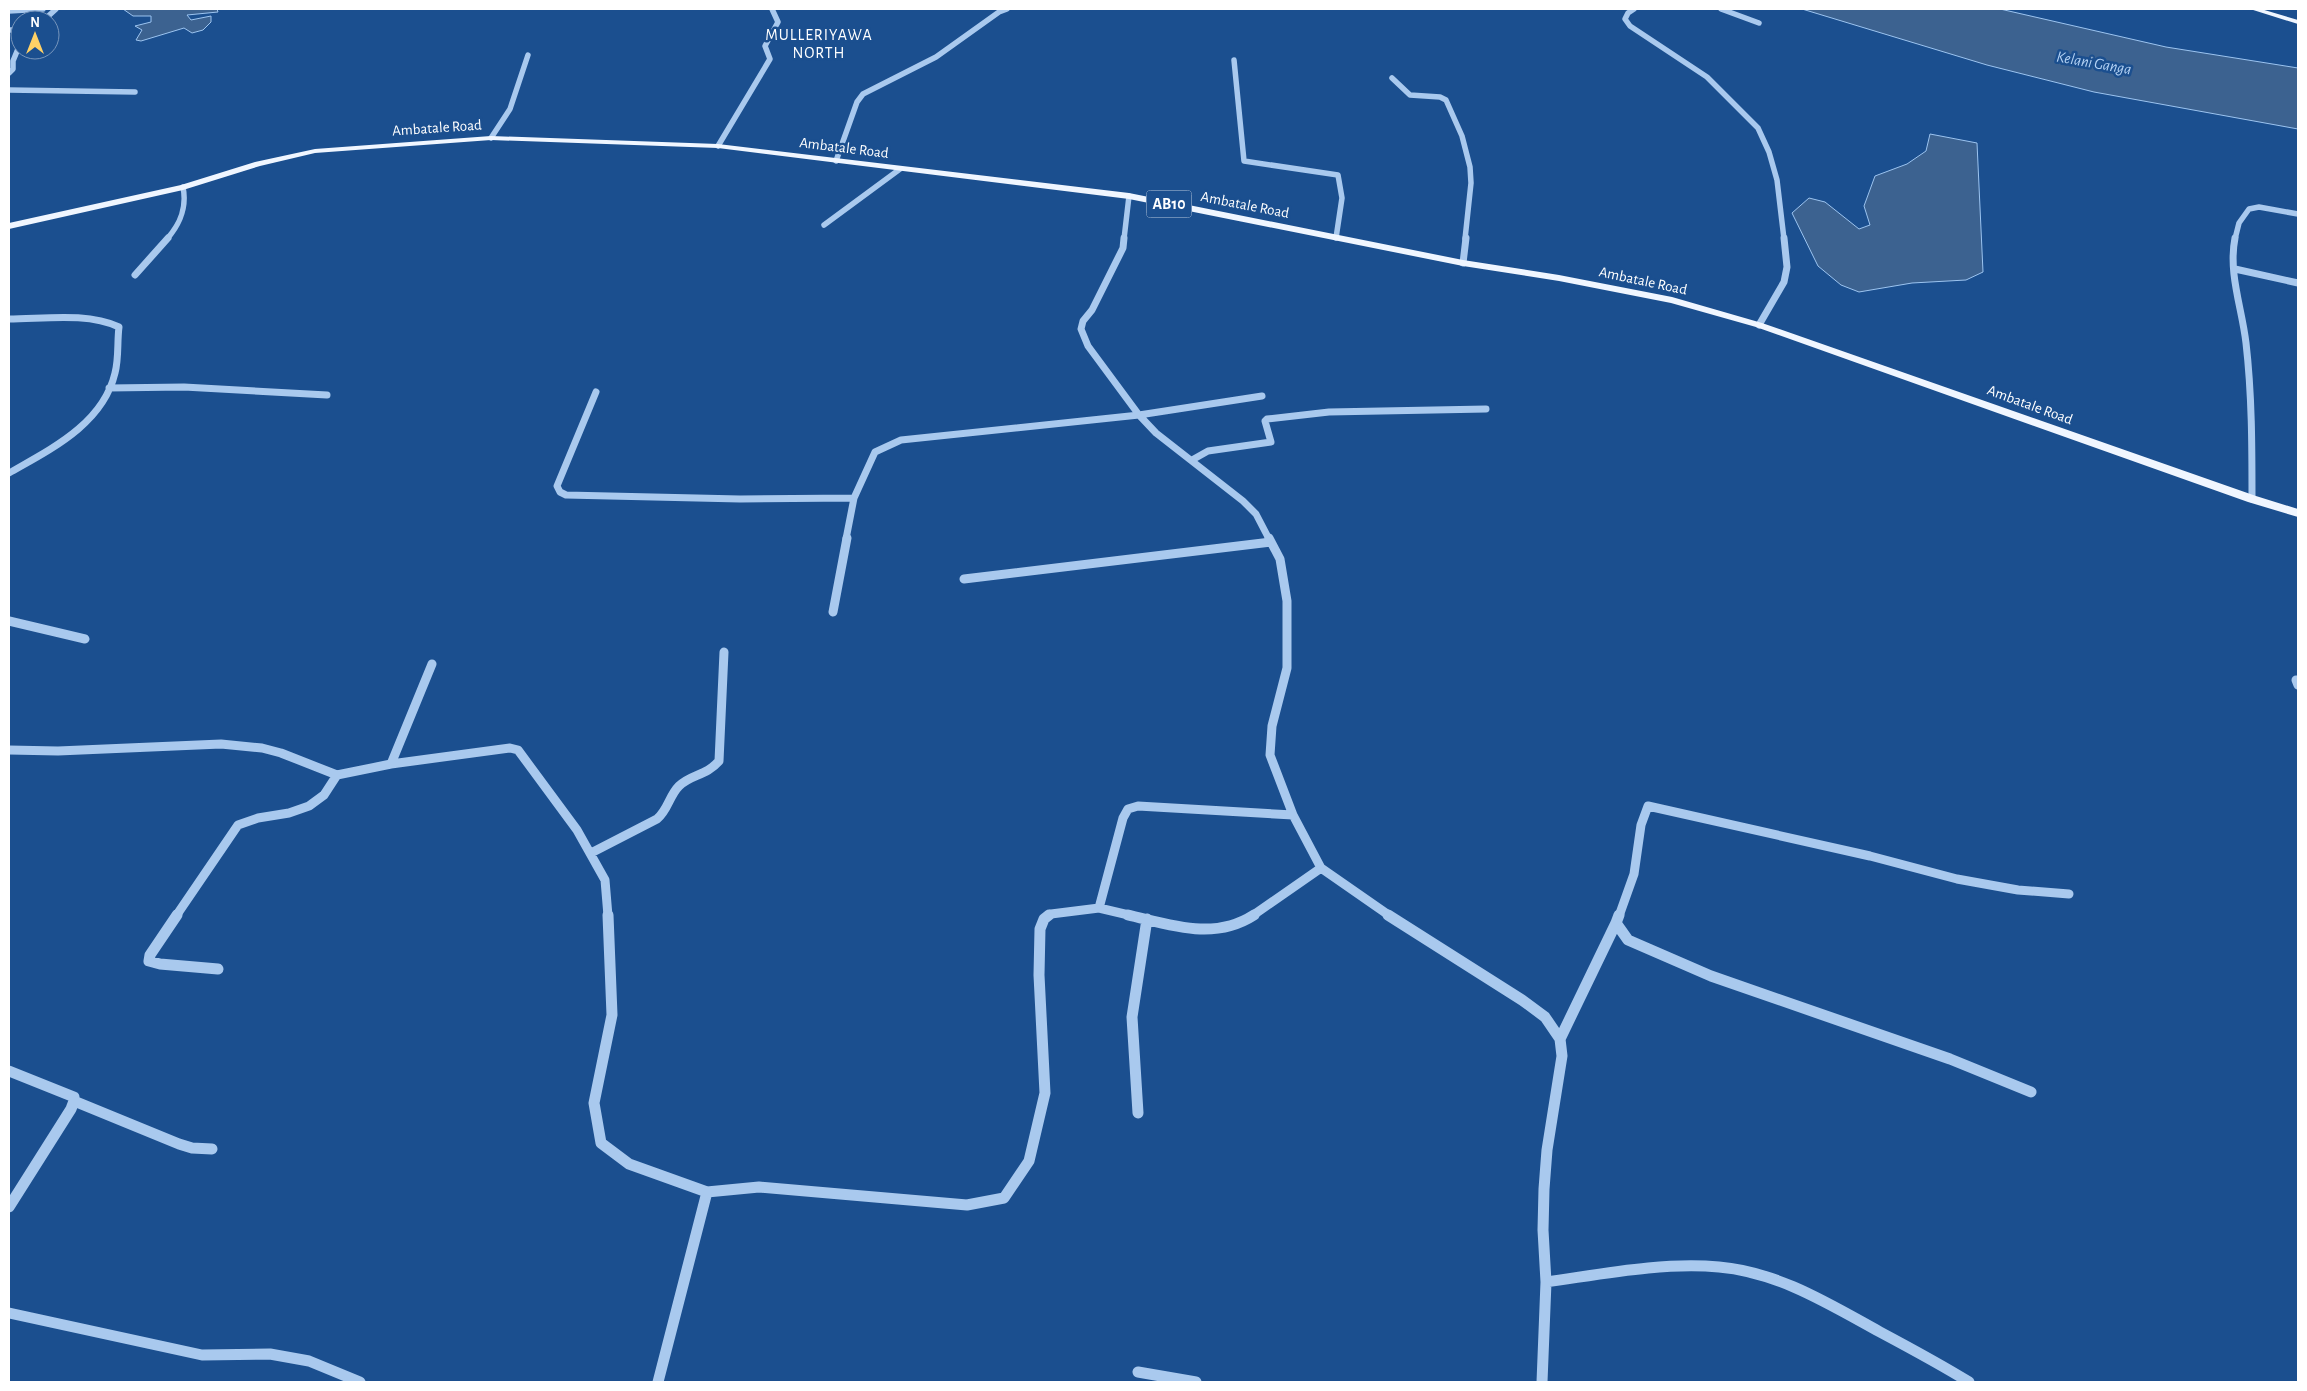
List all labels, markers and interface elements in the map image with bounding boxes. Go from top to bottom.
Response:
north arrow [10,10,60,60]
text: N [30,16,40,30]
district label: MULLERIYAWA NORTH [765,27,873,61]
water label: Kelani Ganga [2055,49,2133,77]
street label: Ambatale Road [392,117,483,139]
street label: Ambatale Road [799,135,890,161]
street label: Ambatale Road [1199,189,1291,221]
road number: AB10 [1146,190,1192,218]
street label: Ambatale Road [1598,264,1689,298]
street label: Ambatale Road [1985,383,2075,427]

